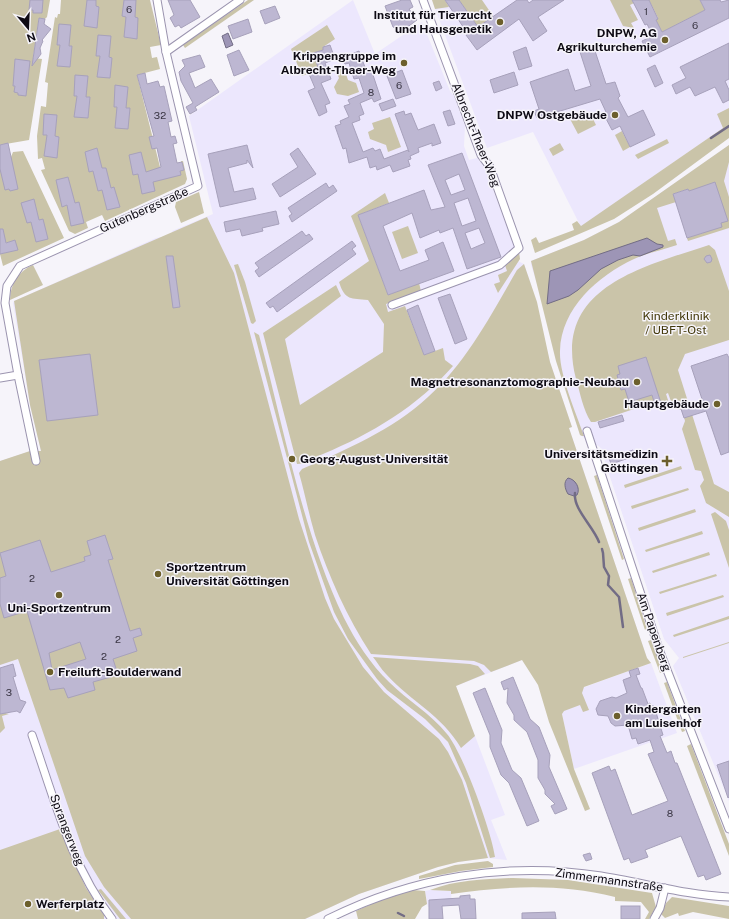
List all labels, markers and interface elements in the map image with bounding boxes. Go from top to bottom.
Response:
house number: 6 [126,3,132,15]
house number: 1 [644,5,648,17]
north arrow [8,8,48,48]
place label: Institut für Tierzucht und Hausgenetik [373,8,492,36]
marker: Institut für Tierzucht und Hausgenetik [495,17,505,27]
house number: 6 [692,19,698,31]
place label: DNPW, AG Agrikulturchemie [557,26,657,54]
text: N [25,30,37,45]
marker: DNPW, AG Agrikulturchemie [660,35,670,45]
place label: Krippengruppe im Albrecht-Thaer-Weg [281,49,396,77]
marker: Krippengruppe im Albrecht-Thaer-Weg [399,58,409,68]
house number: 6 [396,79,402,91]
street label: Albrecht-Thaer-Weg [449,81,503,189]
house number: 8 [368,86,374,98]
place label: DNPW Ostgebäude [497,108,607,122]
house number: 32 [154,109,166,121]
marker: DNPW Ostgebäude [610,110,620,120]
street label: Gutenbergstraße [98,184,191,236]
park label: Kinderklinik / UBFT-Ost [643,309,710,337]
place label: Magnetresonanztomographie-Neubau [410,375,629,389]
marker: Magnetresonanztomographie-Neubau [632,377,642,387]
place label: Hauptgebäude [624,397,709,411]
marker: Hauptgebäude [712,399,722,409]
place label: Universitätsmedizin Göttingen [544,447,658,475]
place label: Georg-August-Universität [300,452,448,466]
marker: Georg-August-Universität [287,454,297,464]
marker: Universitätsmedizin Göttingen [661,455,673,467]
place label: Sportzentrum Universität Göttingen [166,560,289,588]
marker: Sportzentrum Universität Göttingen [153,569,163,579]
house number: 2 [29,572,35,584]
marker: Uni-Sportzentrum [54,590,64,600]
street label: Am Papenberg [634,591,674,673]
place label: Uni-Sportzentrum [7,601,111,615]
house number: 2 [115,633,121,645]
house number: 2 [101,650,107,662]
place label: Freiluft-Boulderwand [58,665,181,679]
marker: Freiluft-Boulderwand [45,667,55,677]
house number: 3 [6,686,12,698]
place label: Kindergarten am Luisenhof [625,702,702,730]
marker: Kindergarten am Luisenhof [612,711,622,721]
street label: Sprangerweg [47,792,87,868]
house number: 8 [667,807,673,819]
street label: Zimmermannstraße [554,865,664,895]
place label: Werferplatz [36,897,104,911]
marker: Werferplatz [23,899,33,909]

